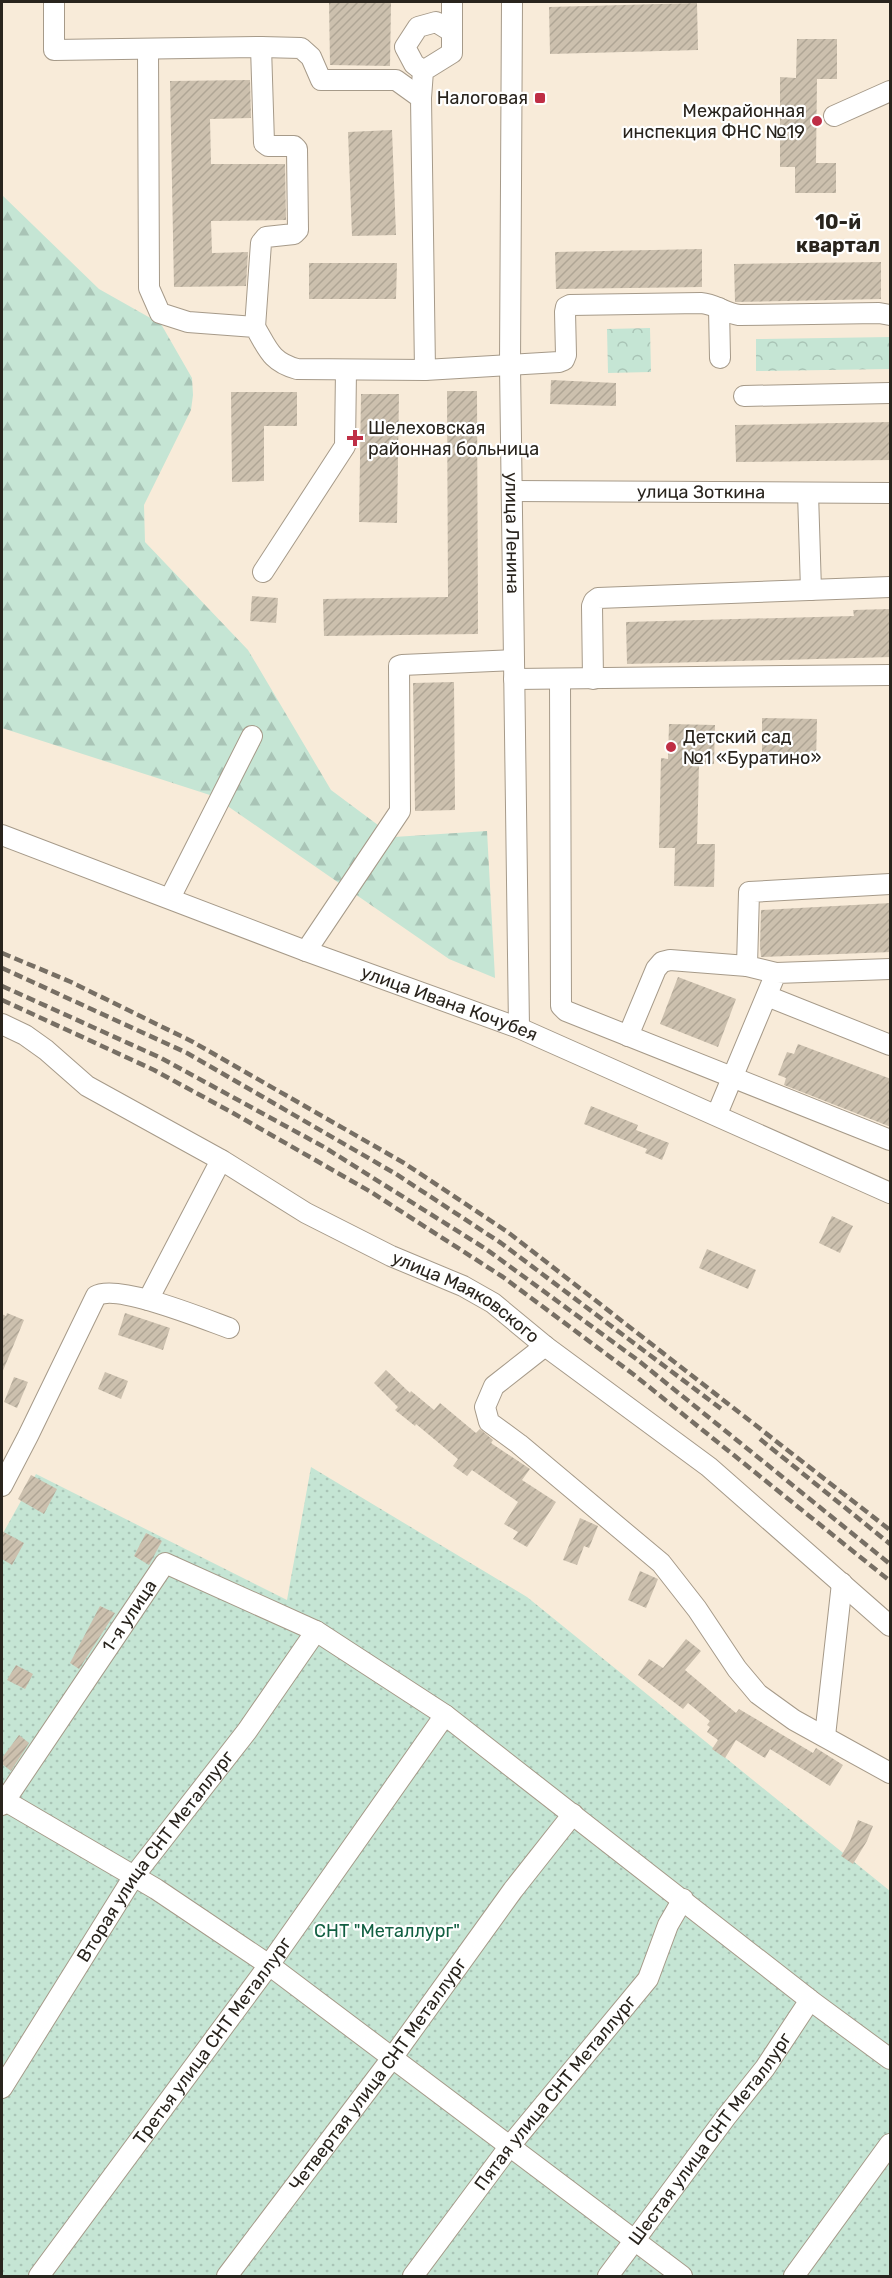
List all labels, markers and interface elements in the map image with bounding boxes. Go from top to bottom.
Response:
place label: Налоговая [437,87,528,109]
marker: Налоговая [533,91,547,105]
place label: Межрайонная инспекция ФНС №19 [623,100,805,143]
marker: Межрайонная инспекция ФНС №19 [810,114,824,128]
district label: 10-й квартал [796,210,880,257]
place label: Шелеховская районная больница [368,417,539,460]
marker: Шелеховская районная больница [346,429,364,447]
street label: улица Ленина [500,472,524,594]
street label: улица Зоткина [637,481,765,503]
place label: Детский сад №1 «Буратино» [683,726,821,769]
marker: Детский сад №1 «Буратино» [664,740,678,754]
street label: улица Ивана Кочубея [358,961,541,1046]
street label: улица Маяковского [389,1247,544,1348]
street label: 1-я улица [97,1576,162,1656]
street label: Вторая улица СНТ Металлург [72,1746,239,1966]
park label: СНТ "Металлург" [314,1920,460,1942]
street label: Третья улица СНТ Металлург [129,1933,296,2149]
street label: Четвертая улица СНТ Металлург [285,1953,472,2195]
street label: Пятая улица СНТ Металлург [470,1991,641,2195]
street label: Шестая улица СНТ Металлург [624,2028,796,2249]

